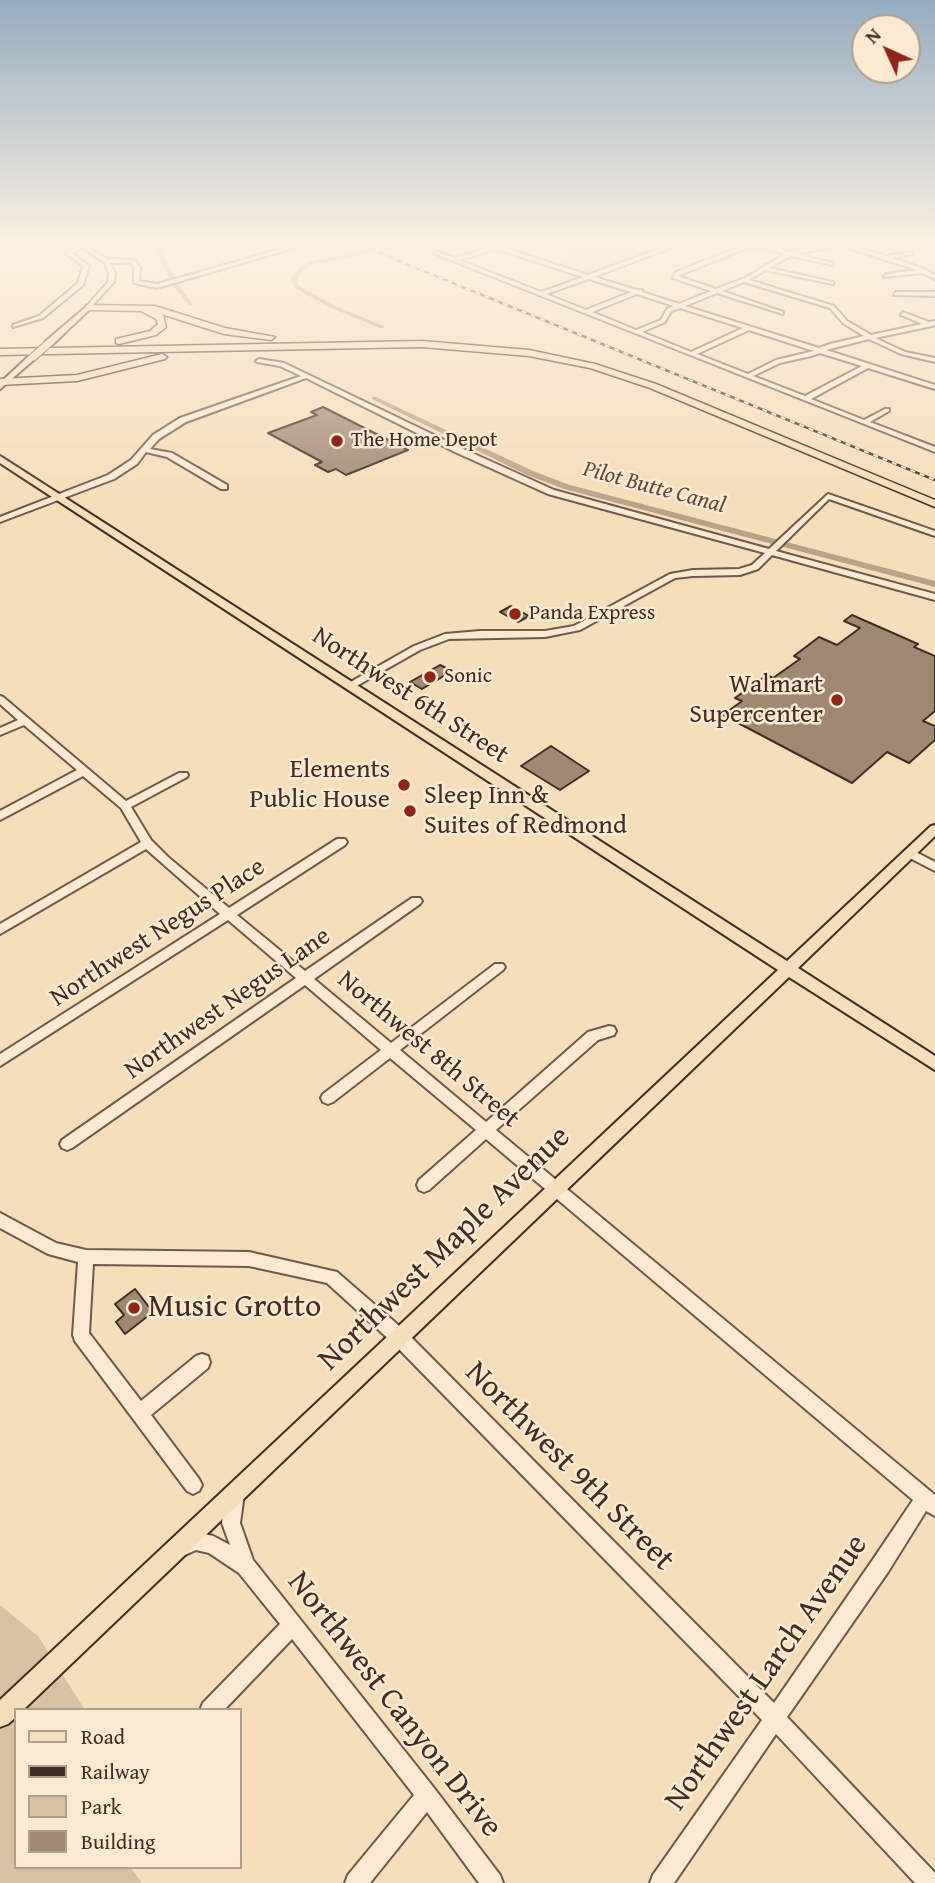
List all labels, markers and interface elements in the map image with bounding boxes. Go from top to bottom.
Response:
north arrow [851,14,921,84]
text: N [858,21,887,50]
place label: The Home Depot [351,428,497,454]
marker: The Home Depot [329,433,345,449]
water label: Pilot Butte Canal [580,456,728,520]
place label: Panda Express [529,601,655,627]
marker: Panda Express [507,606,523,622]
street label: Northwest 6th Street [306,621,514,771]
place label: Sonic [444,664,492,690]
marker: Sonic [422,669,438,685]
place label: Walmart Supercenter [689,669,823,730]
marker: Walmart Supercenter [829,692,845,708]
place label: Elements Public House [250,754,390,816]
marker: Elements Public House [396,777,412,793]
place label: Sleep Inn & Suites of Redmond [424,780,627,842]
marker: Sleep Inn & Suites of Redmond [402,803,418,819]
street label: Northwest Negus Place [45,852,271,1014]
street label: Northwest Negus Lane [119,921,337,1087]
street label: Northwest 8th Street [331,965,525,1135]
street label: Northwest Maple Avenue [311,1119,579,1379]
place label: Music Grotto [148,1289,321,1327]
marker: Music Grotto [126,1300,142,1316]
street label: Northwest 9th Street [456,1354,682,1580]
street label: Northwest Larch Avenue [657,1528,877,1818]
street label: Northwest Canyon Drive [278,1564,510,1846]
legend [14,1708,242,1869]
text: Road [81,1721,125,1752]
text: Railway [81,1756,150,1787]
text: Park [81,1791,122,1822]
text: Building [81,1826,155,1857]

